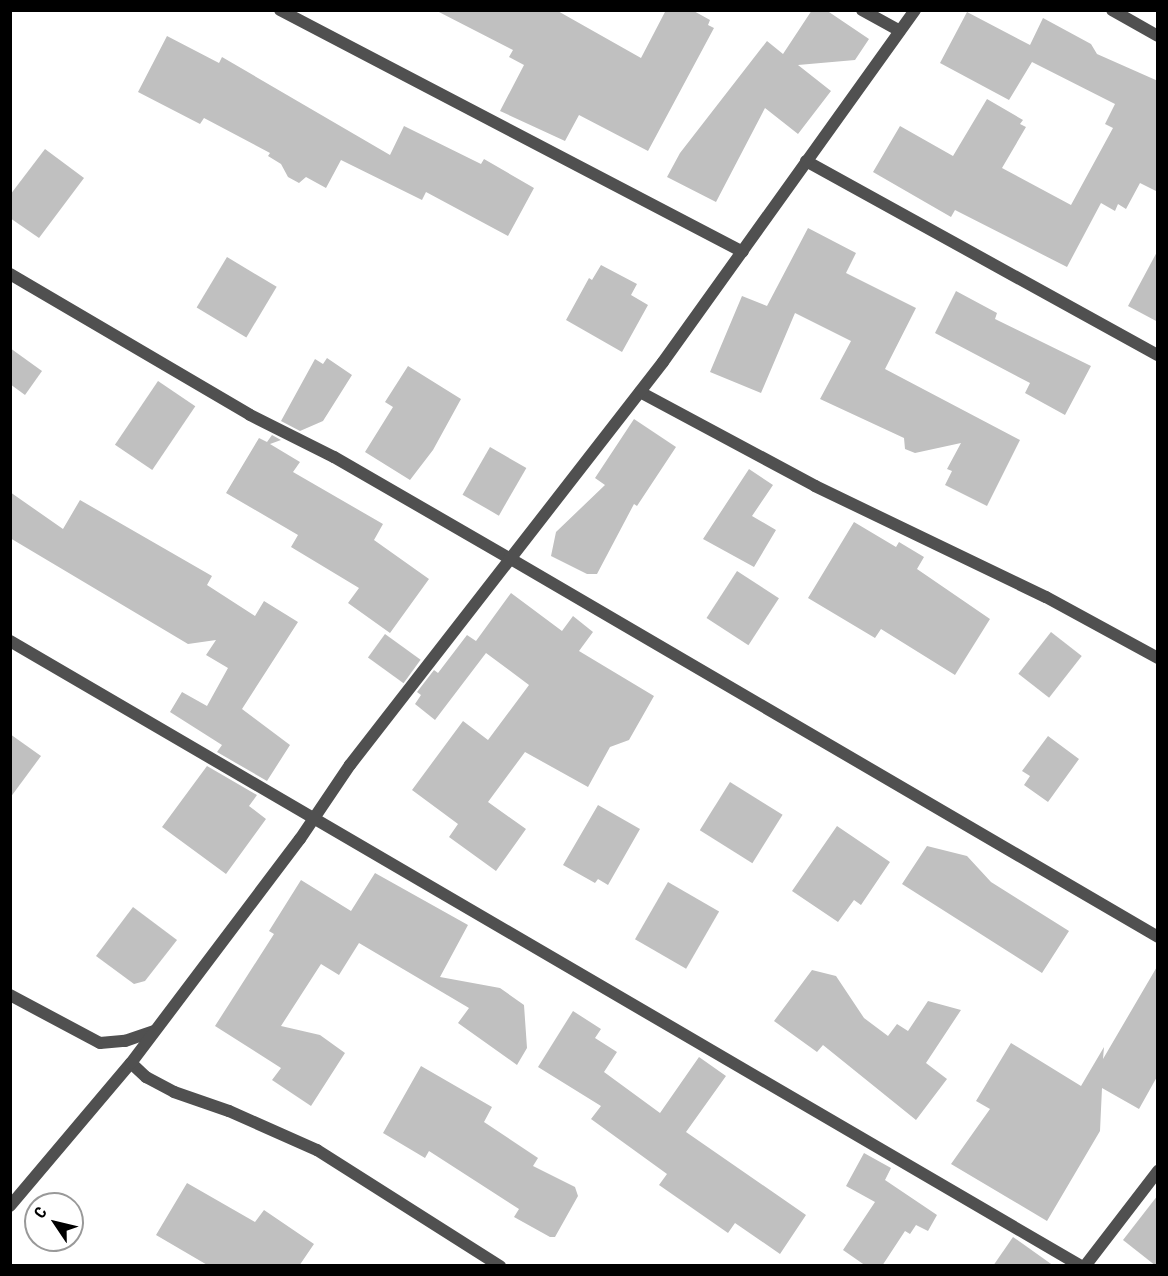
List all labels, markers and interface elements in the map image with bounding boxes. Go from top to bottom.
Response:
north arrow [24,1192,84,1252]
text: С [30,1203,51,1222]

